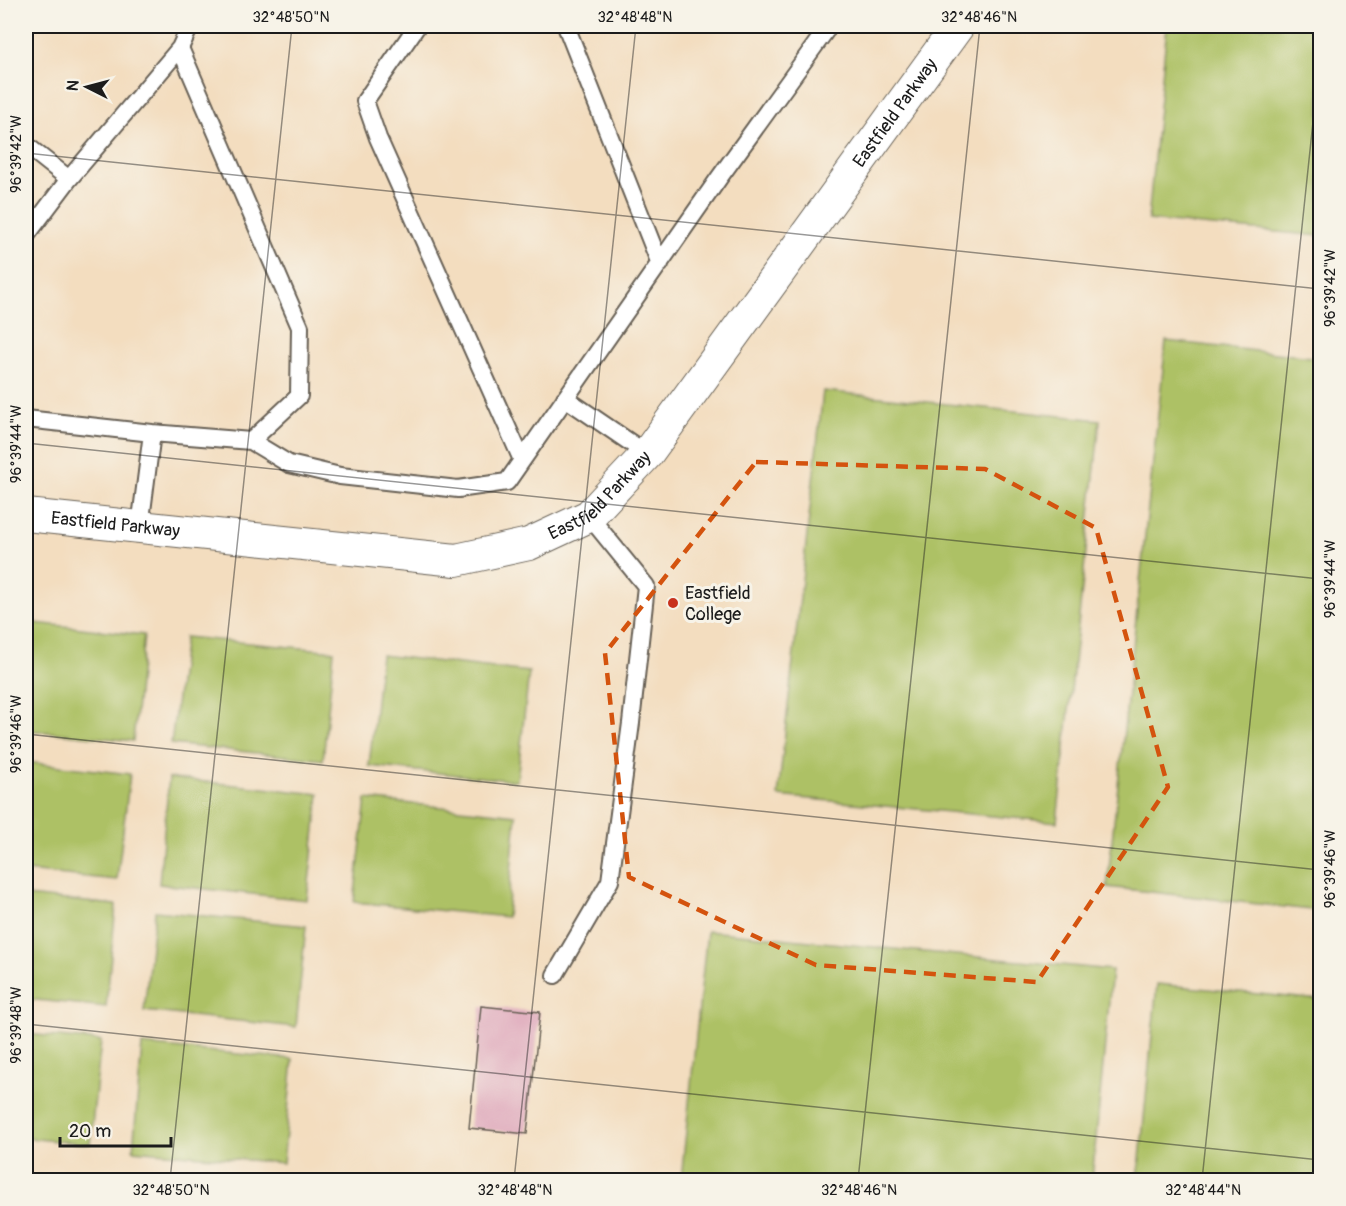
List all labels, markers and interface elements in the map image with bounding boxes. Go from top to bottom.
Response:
text: 32°48'50"N [252,8,330,27]
text: 32°48'48"N [597,8,673,27]
text: 32°48'46"N [941,8,1017,27]
street label: Eastfield Parkway [848,53,942,172]
north arrow [57,57,117,117]
text: N [63,79,84,92]
text: 96°39'42"W [7,115,26,193]
text: 96°39'42"W [1321,249,1340,327]
text: 96°39'44"W [7,405,26,483]
street label: Eastfield Parkway [544,446,656,545]
street label: Eastfield Parkway [50,506,181,543]
text: 96°39'44"W [1321,540,1340,618]
place label: Eastfield College [685,582,751,626]
marker: Eastfield College [666,596,680,610]
text: 96°39'46"W [7,695,26,773]
text: 96°39'46"W [1321,830,1340,908]
text: 96°39'48"W [7,986,26,1064]
scale bar [60,1110,171,1148]
text: 20 m [69,1120,111,1143]
text: 32°48'50"N [132,1181,210,1200]
text: 32°48'48"N [477,1181,553,1200]
text: 32°48'46"N [821,1181,897,1200]
text: 32°48'44"N [1165,1181,1241,1200]

